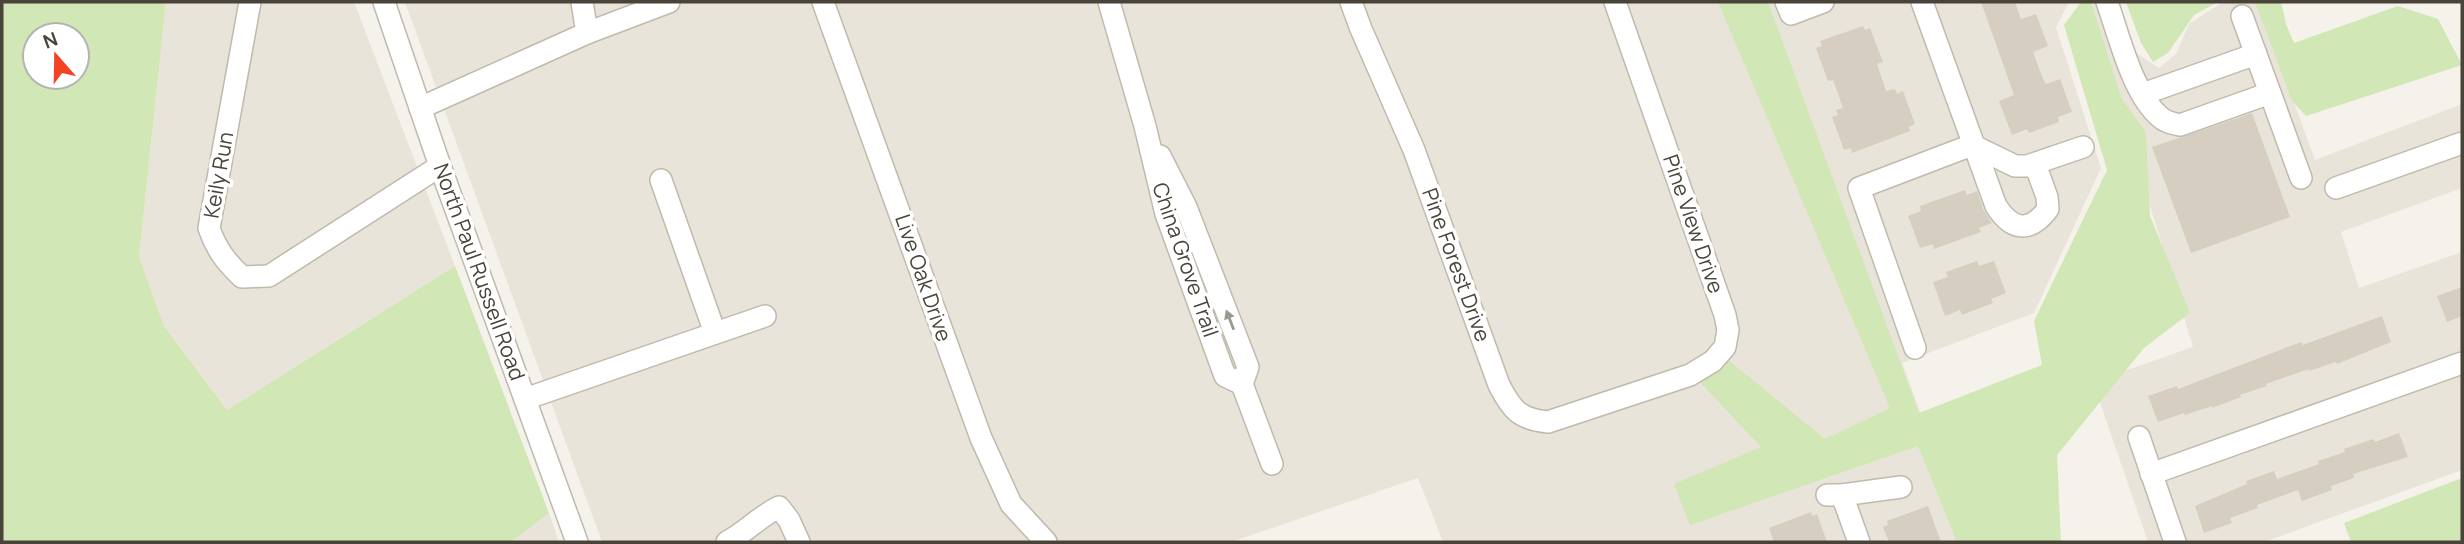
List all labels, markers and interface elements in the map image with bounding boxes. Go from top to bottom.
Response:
north arrow [21,21,91,91]
text: N [39,25,61,55]
street label: Keily Run [197,129,239,220]
street label: Pine View Drive [1657,151,1731,297]
street label: North Paul Russell Road [428,159,532,384]
street label: China Grove Trail [1146,179,1226,341]
street label: Pine Forest Drive [1416,184,1498,345]
street label: Live Oak Drive [889,210,959,345]
one-way arrow [1224,309,1235,330]

